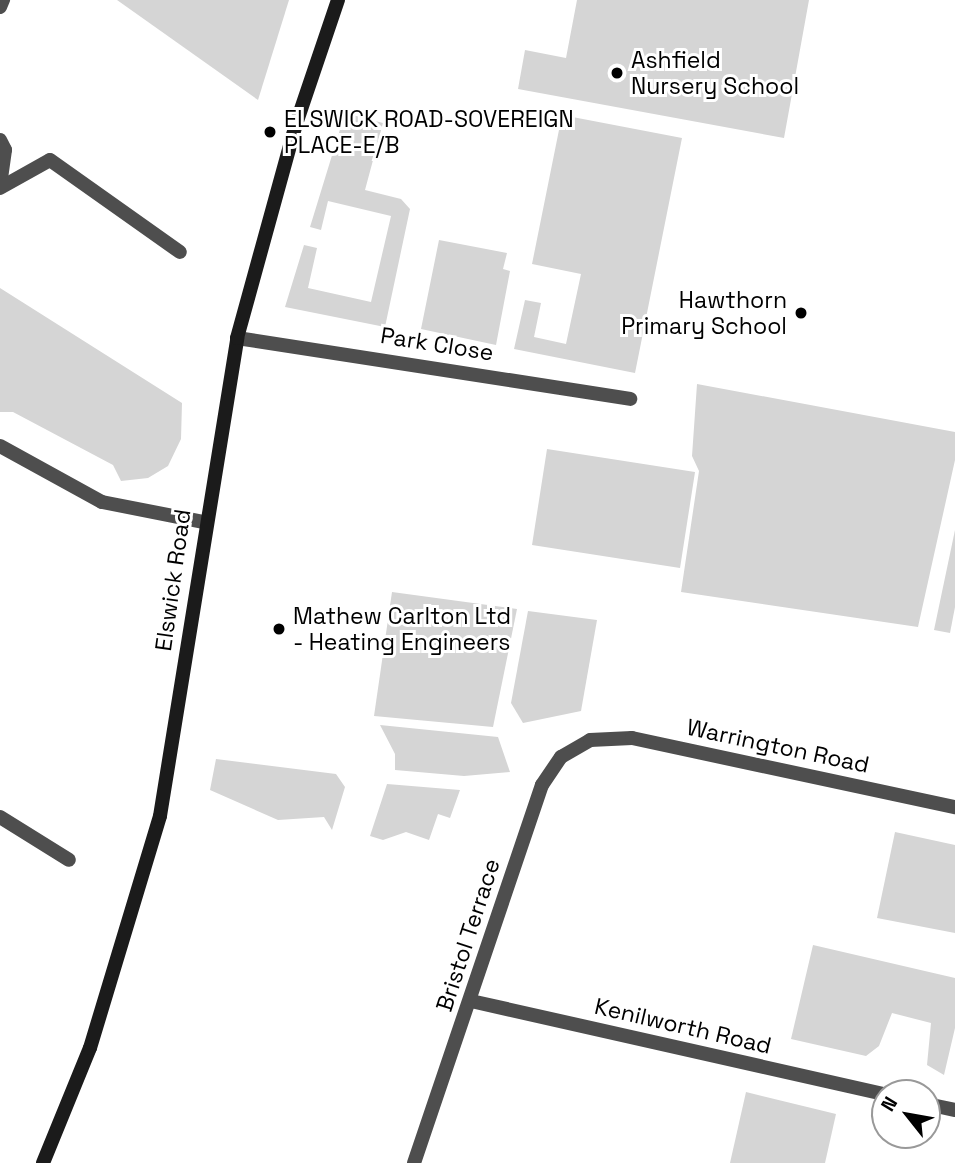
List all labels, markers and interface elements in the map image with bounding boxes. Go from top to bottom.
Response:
place label: Ashfield Nursery School [631,46,799,100]
marker: Ashfield Nursery School [609,65,625,81]
place label: ELSWICK ROAD-SOVEREIGN PLACE-E/B [284,105,574,159]
marker: ELSWICK ROAD-SOVEREIGN PLACE-E/B [262,124,278,140]
place label: Hawthorn Primary School [621,286,787,340]
marker: Hawthorn Primary School [793,305,809,321]
street label: Park Close [378,321,496,367]
street label: Elswick Road [149,507,197,653]
place label: Mathew Carlton Ltd - Heating Engineers [293,602,511,656]
marker: Mathew Carlton Ltd - Heating Engineers [271,621,287,637]
street label: Warrington Road [684,713,872,779]
street label: Bristol Terrace [430,855,506,1015]
street label: Kenilworth Road [592,992,774,1060]
north arrow [871,1079,941,1149]
text: N [875,1092,903,1116]

